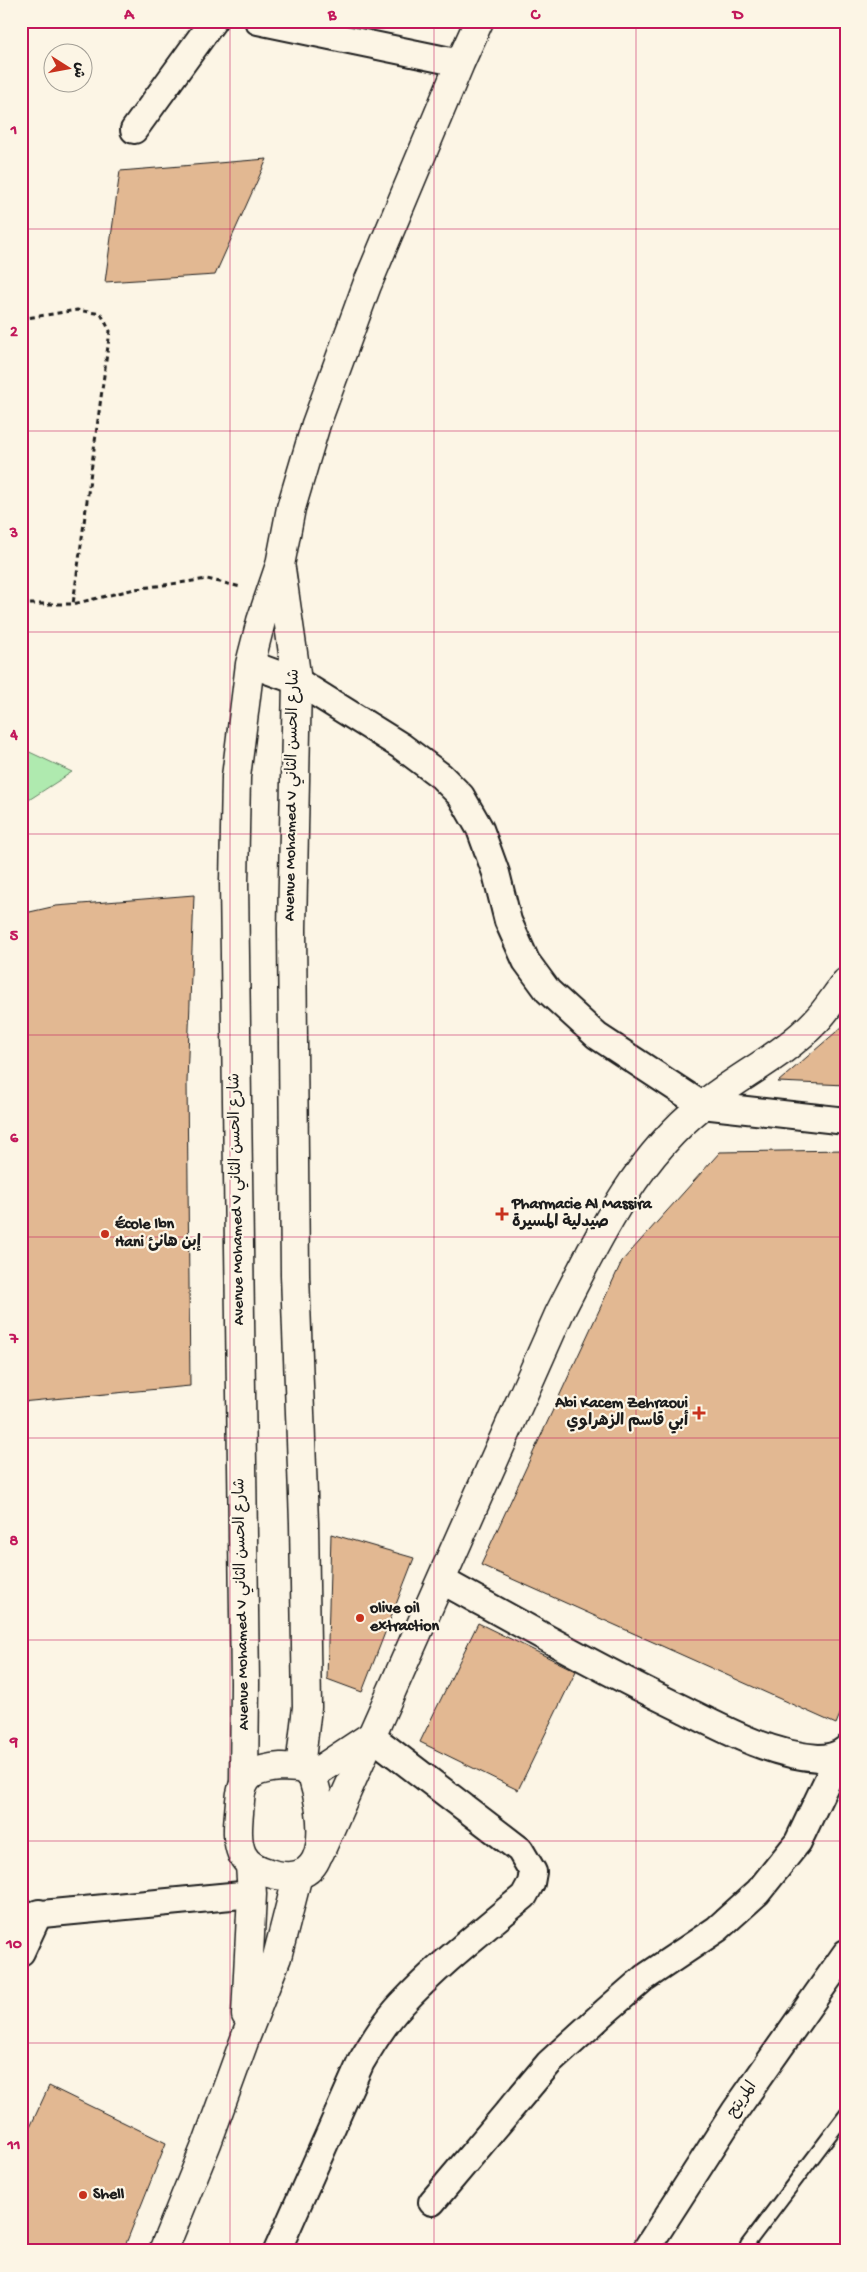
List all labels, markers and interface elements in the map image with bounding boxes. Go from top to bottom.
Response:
text: A [123,7,135,26]
text: B [327,7,337,26]
text: C [530,7,541,26]
text: D [731,7,744,26]
north arrow [42,42,92,92]
text: ش [68,61,88,79]
text: 1 [10,122,17,141]
text: 2 [10,324,18,343]
text: 3 [9,525,18,544]
street label: Avenue Mohamed V شارع الحسن الثاني [281,669,307,921]
text: 4 [9,727,18,746]
text: 5 [10,928,19,947]
street label: Avenue Mohamed V شارع الحسن الثاني [226,1073,252,1325]
text: 6 [10,1130,19,1149]
place label: Pharmacie Al Massira صيدلية المسيرة [511,1196,653,1233]
marker: Pharmacie Al Massira صيدلية المسيرة [496,1208,508,1220]
place label: École Ibn Hani إبن هانئ [115,1215,201,1253]
marker: École Ibn Hani إبن هانئ [99,1228,111,1240]
text: 7 [9,1331,19,1350]
place label: Abi Kacem Zehraoui أبي قاسم الزهراوي [554,1395,689,1434]
marker: Abi Kacem Zehraoui أبي قاسم الزهراوي [692,1406,706,1420]
street label: Avenue Mohamed V شارع الحسن الثاني [231,1478,257,1730]
text: 8 [10,1533,19,1552]
place label: olive oil extraction [369,1600,439,1637]
marker: olive oil extraction [354,1612,366,1624]
text: 9 [9,1734,18,1753]
text: 10 [5,1936,22,1955]
street label: المريتح [724,2078,762,2122]
text: 11 [7,2137,20,2156]
place label: Shell [93,2186,125,2205]
marker: Shell [77,2189,89,2201]

